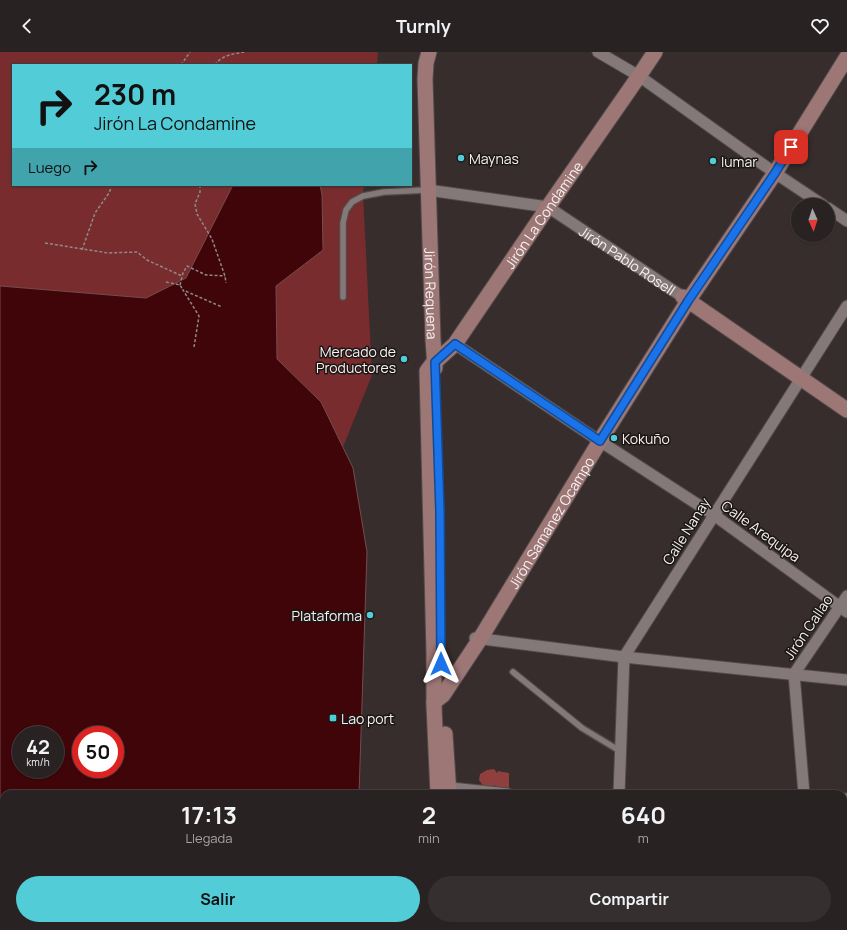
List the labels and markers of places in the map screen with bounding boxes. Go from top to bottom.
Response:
pin [774,130,808,164]
place label: Maynas [469,149,519,168]
place label: lumar [721,152,757,171]
marker: Maynas [456,153,466,163]
marker: lumar [708,156,718,166]
place label: Mercado de Productores [316,342,396,377]
marker: Mercado de Productores [399,354,409,364]
place label: Kokuño [622,429,670,448]
marker: Kokuño [609,433,619,443]
place label: Plataforma [291,606,362,625]
marker: Plataforma [365,610,375,620]
place label: Lao port [341,709,395,728]
marker: Lao port [328,713,338,723]

